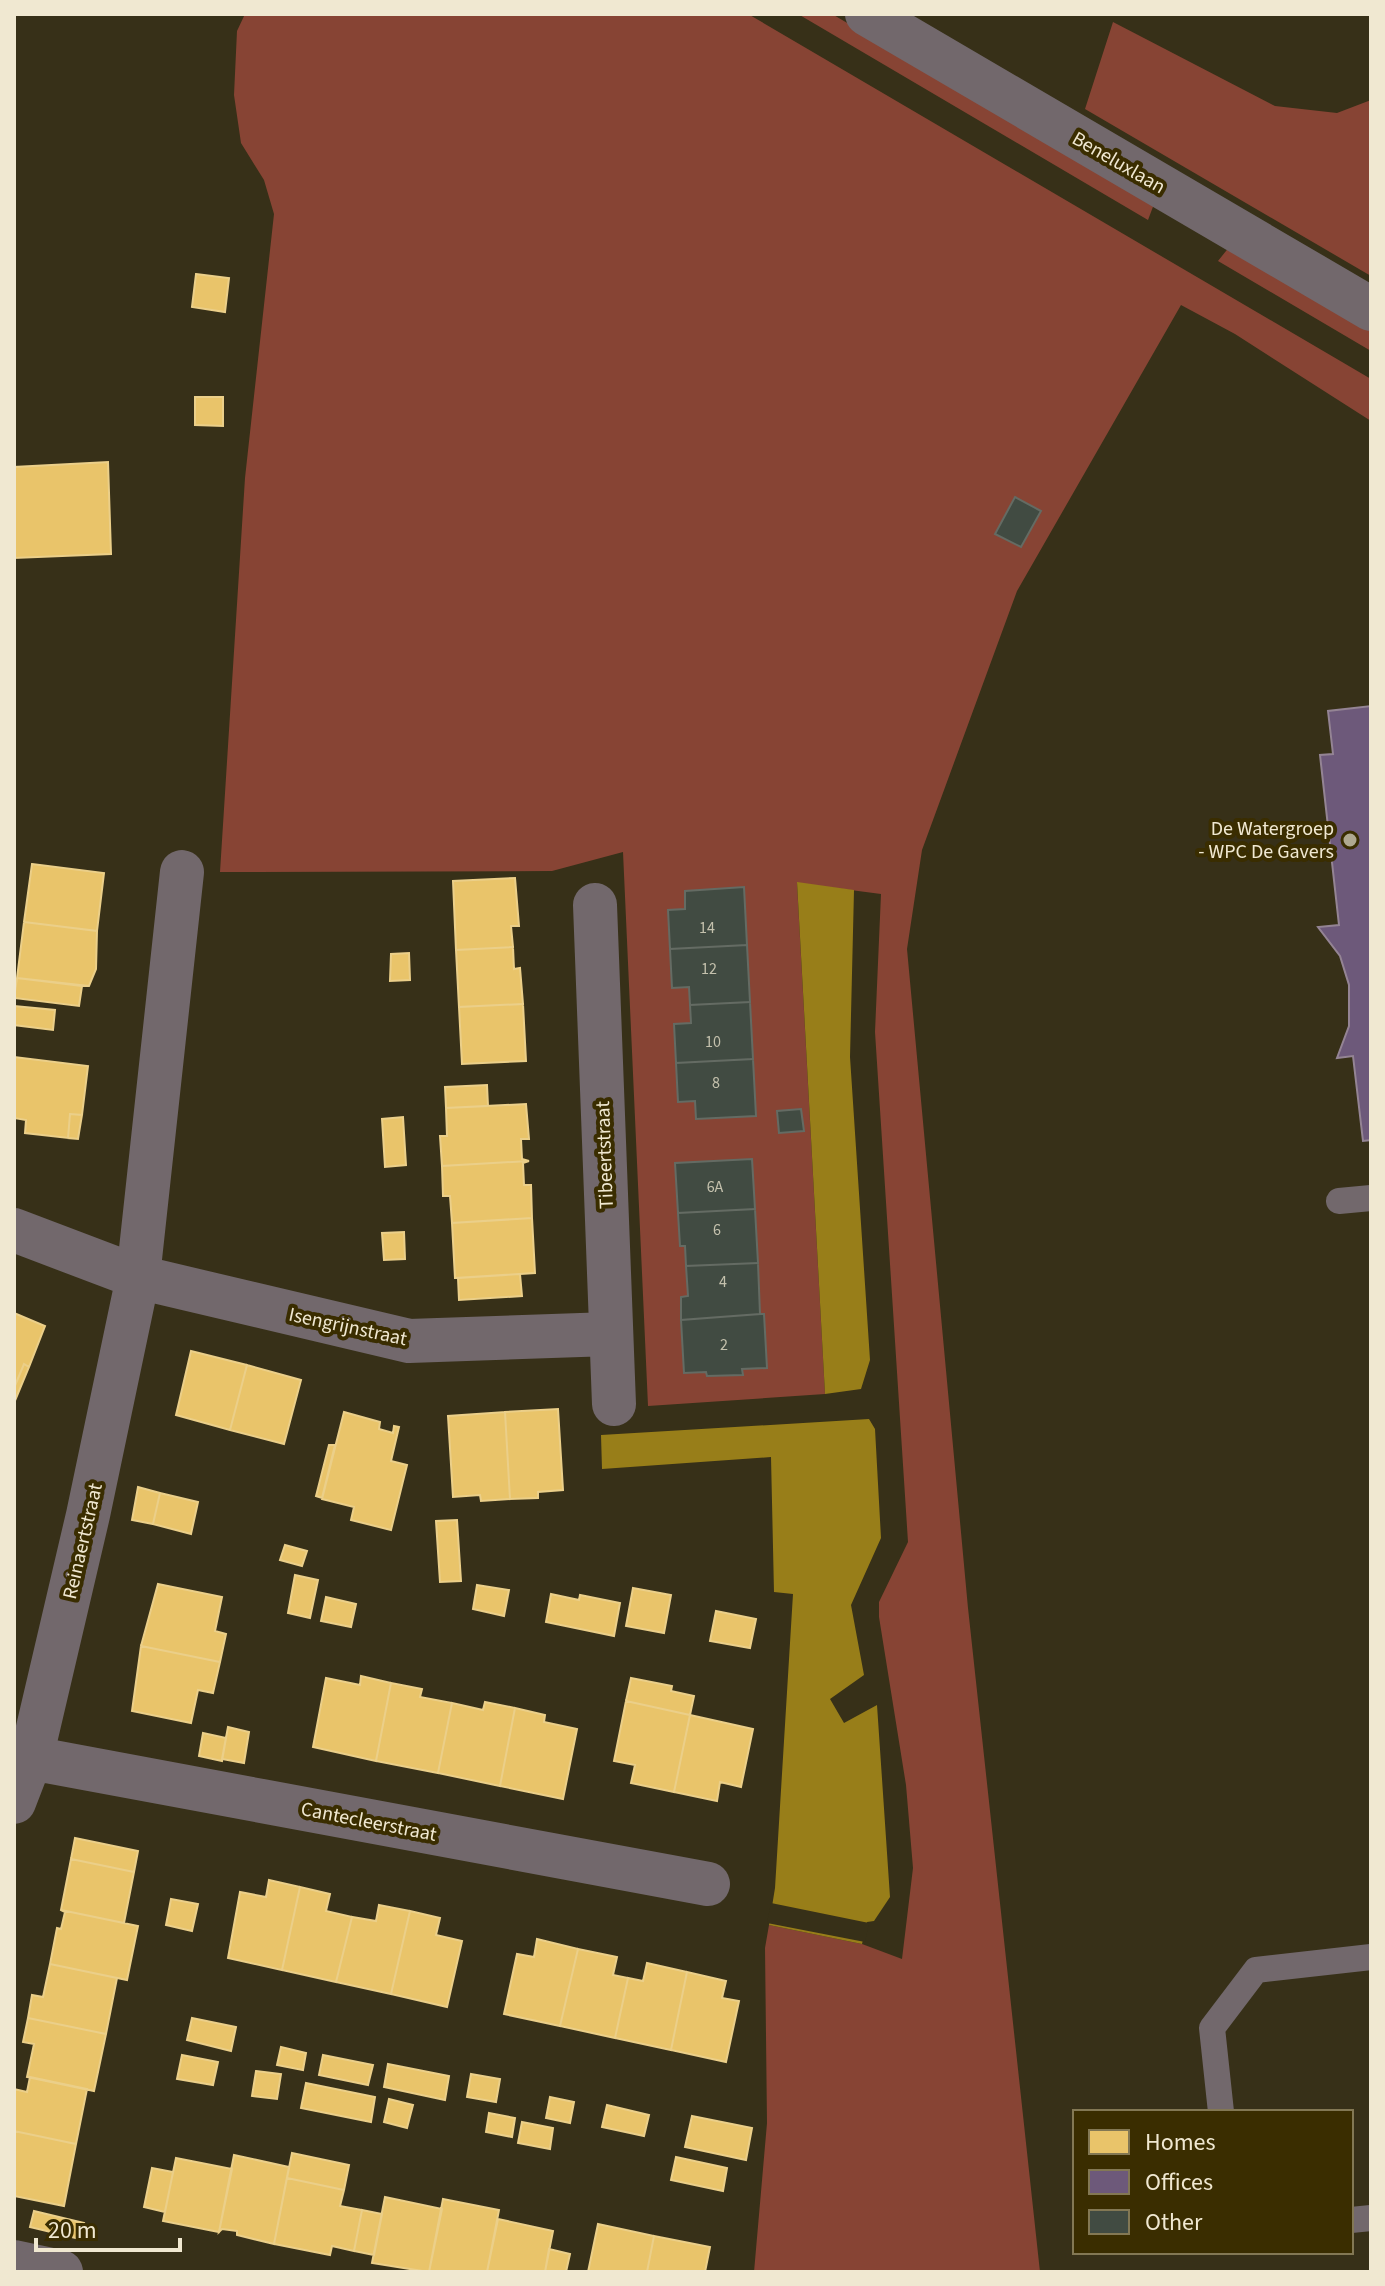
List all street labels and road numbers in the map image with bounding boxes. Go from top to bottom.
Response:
street label: Beneluxlaan [1067,125,1170,201]
street label: Tibeertstraat [589,1100,621,1209]
street label: Isengrijnstraat [286,1301,410,1353]
street label: Reinaertstraat [56,1480,110,1602]
street label: Cantecleerstraat [299,1795,439,1849]

